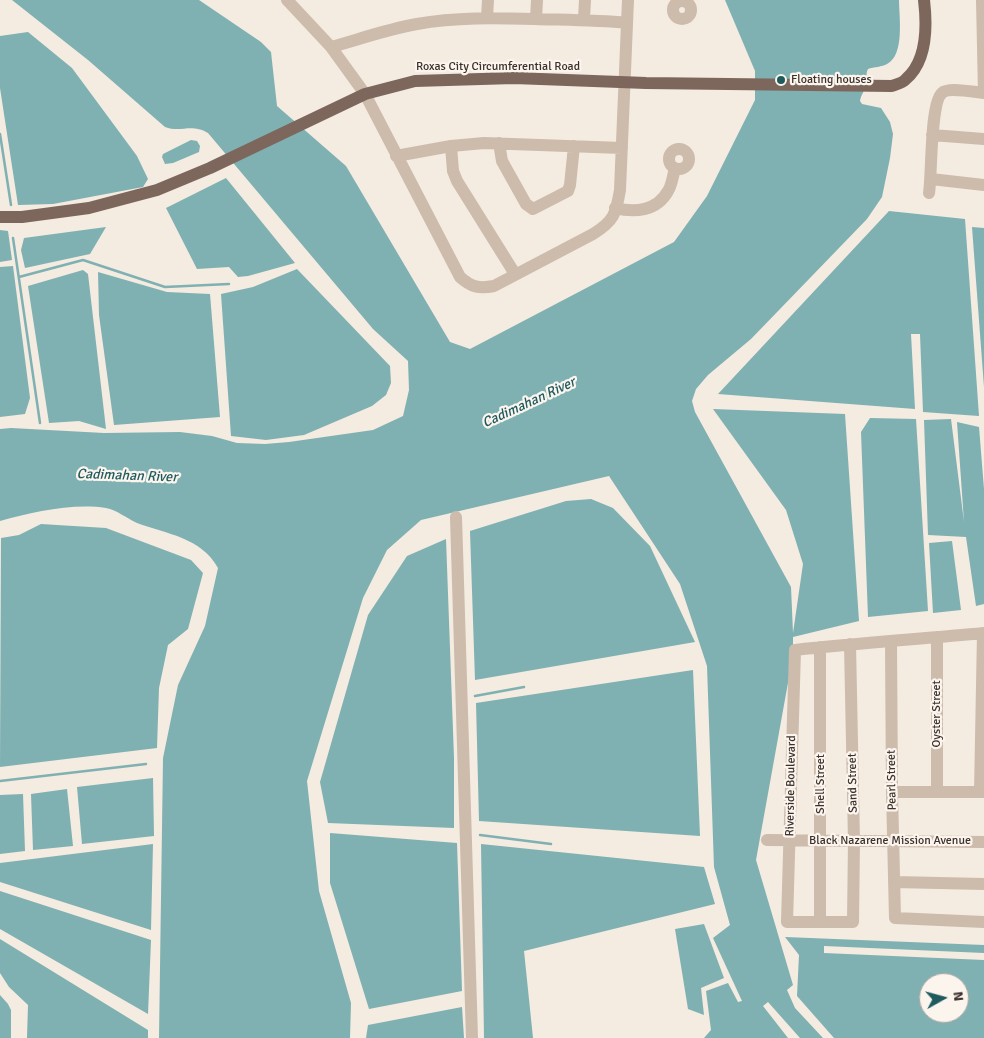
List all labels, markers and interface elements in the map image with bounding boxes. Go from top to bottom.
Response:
street label: Roxas City Circumferential Road [416,60,580,74]
place label: Floating houses [791,73,872,87]
marker: Floating houses [775,74,787,86]
water label: Cadimahan River [480,374,578,432]
water label: Cadimahan River [76,466,178,486]
street label: Oyster Street [930,680,944,748]
street label: Riverside Boulevard [783,735,799,837]
street label: Pearl Street [884,750,900,810]
street label: Sand Street [845,753,861,813]
street label: Shell Street [814,754,828,814]
street label: Black Nazarene Mission Avenue [809,834,971,848]
north arrow [919,973,969,1023]
text: N [949,990,967,1002]

